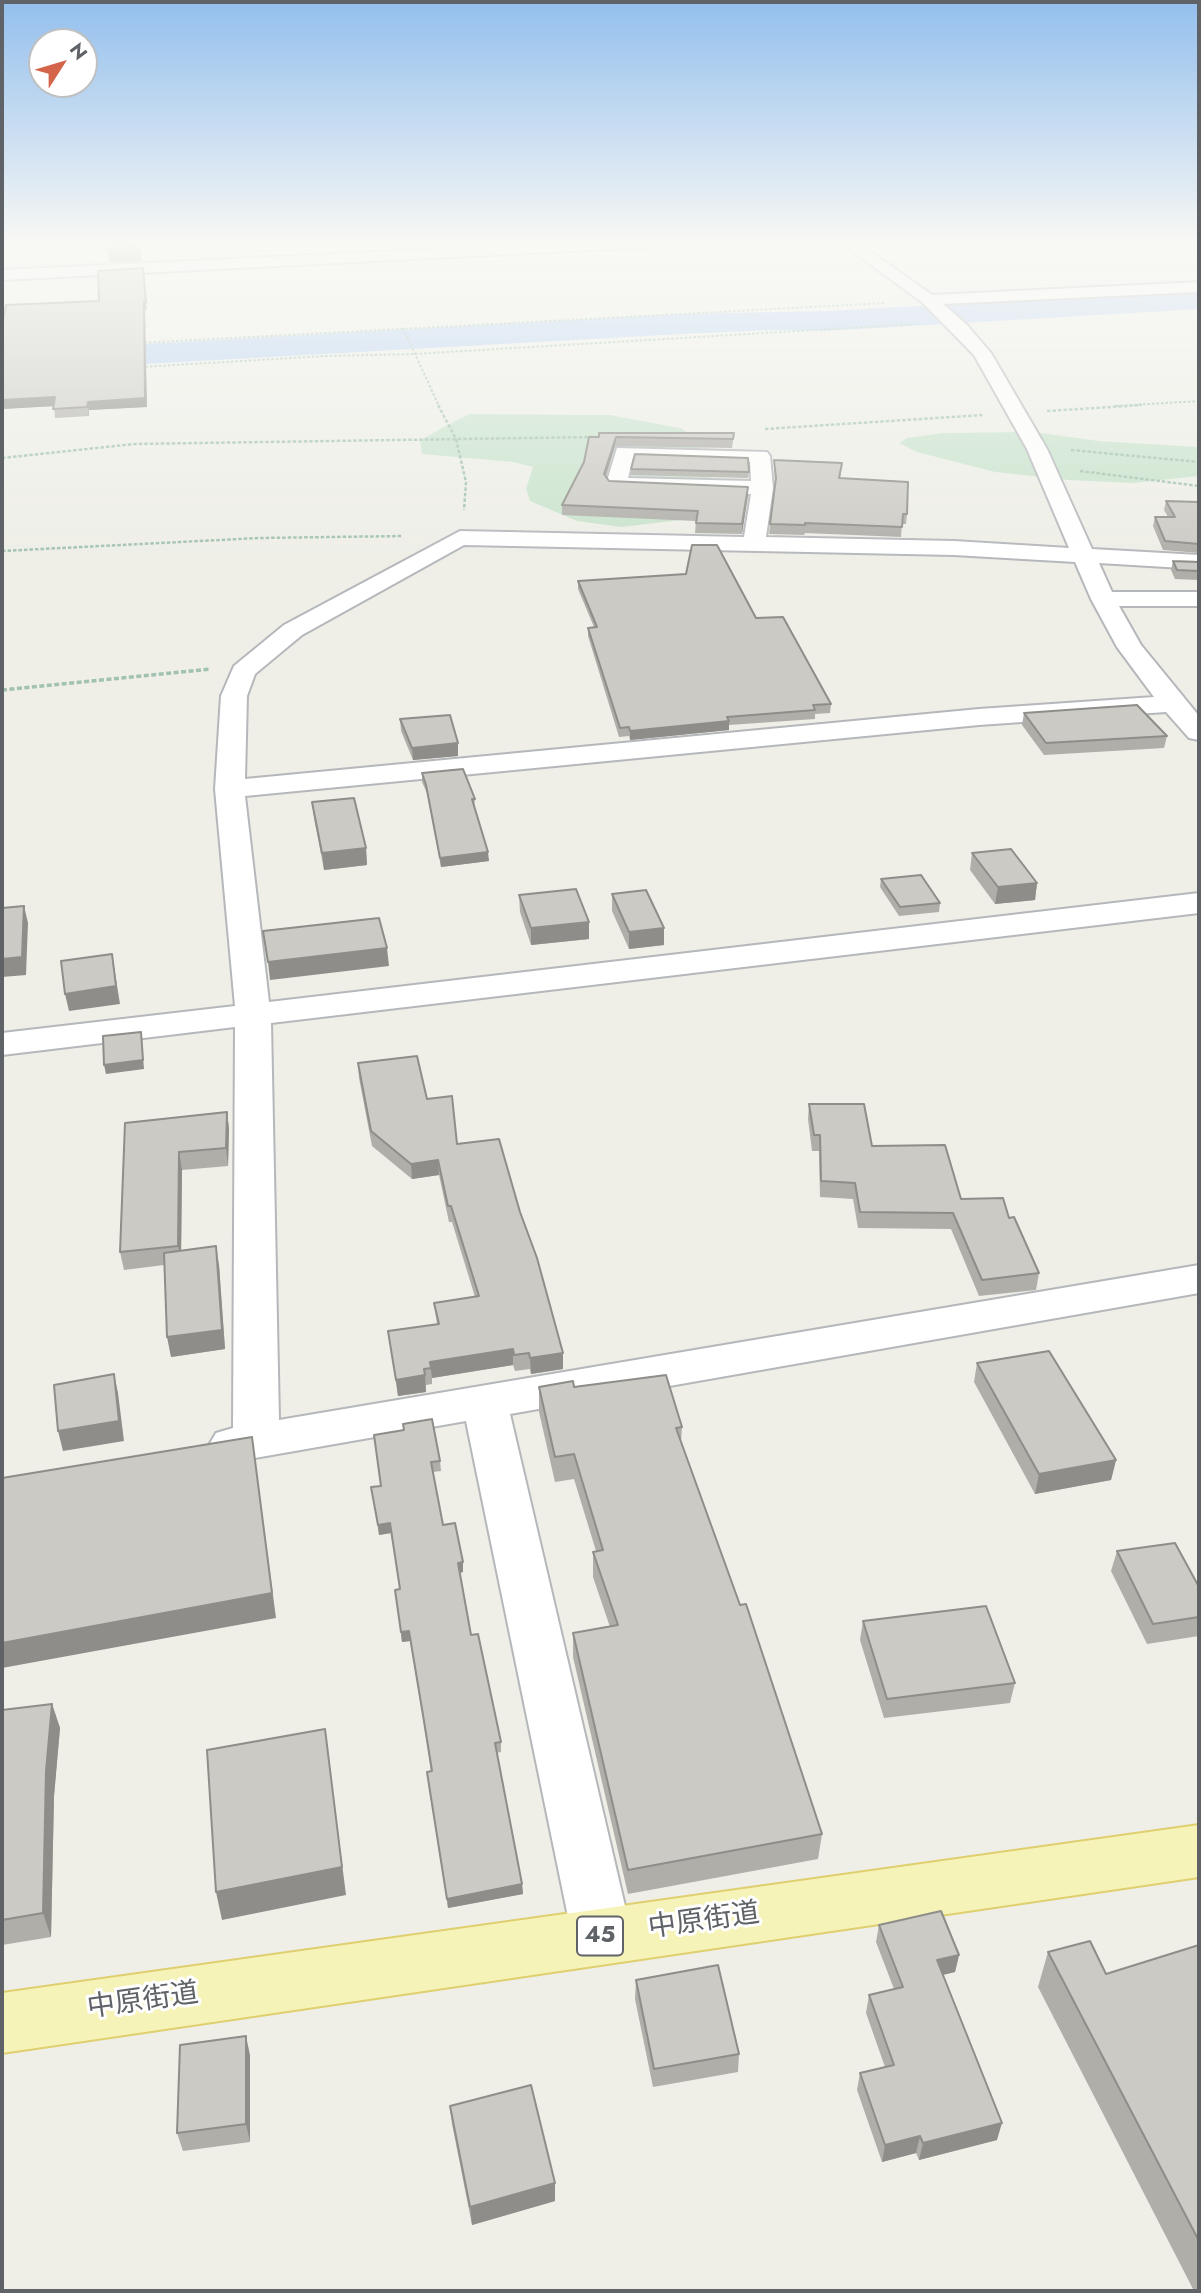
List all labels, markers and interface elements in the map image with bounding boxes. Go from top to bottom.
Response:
north arrow [28,28,98,98]
text: N [63,37,94,65]
street label: 中原街道 [646,1898,762,1946]
road number: 45 [577,1916,623,1955]
street label: 中原街道 [85,1978,201,2026]

